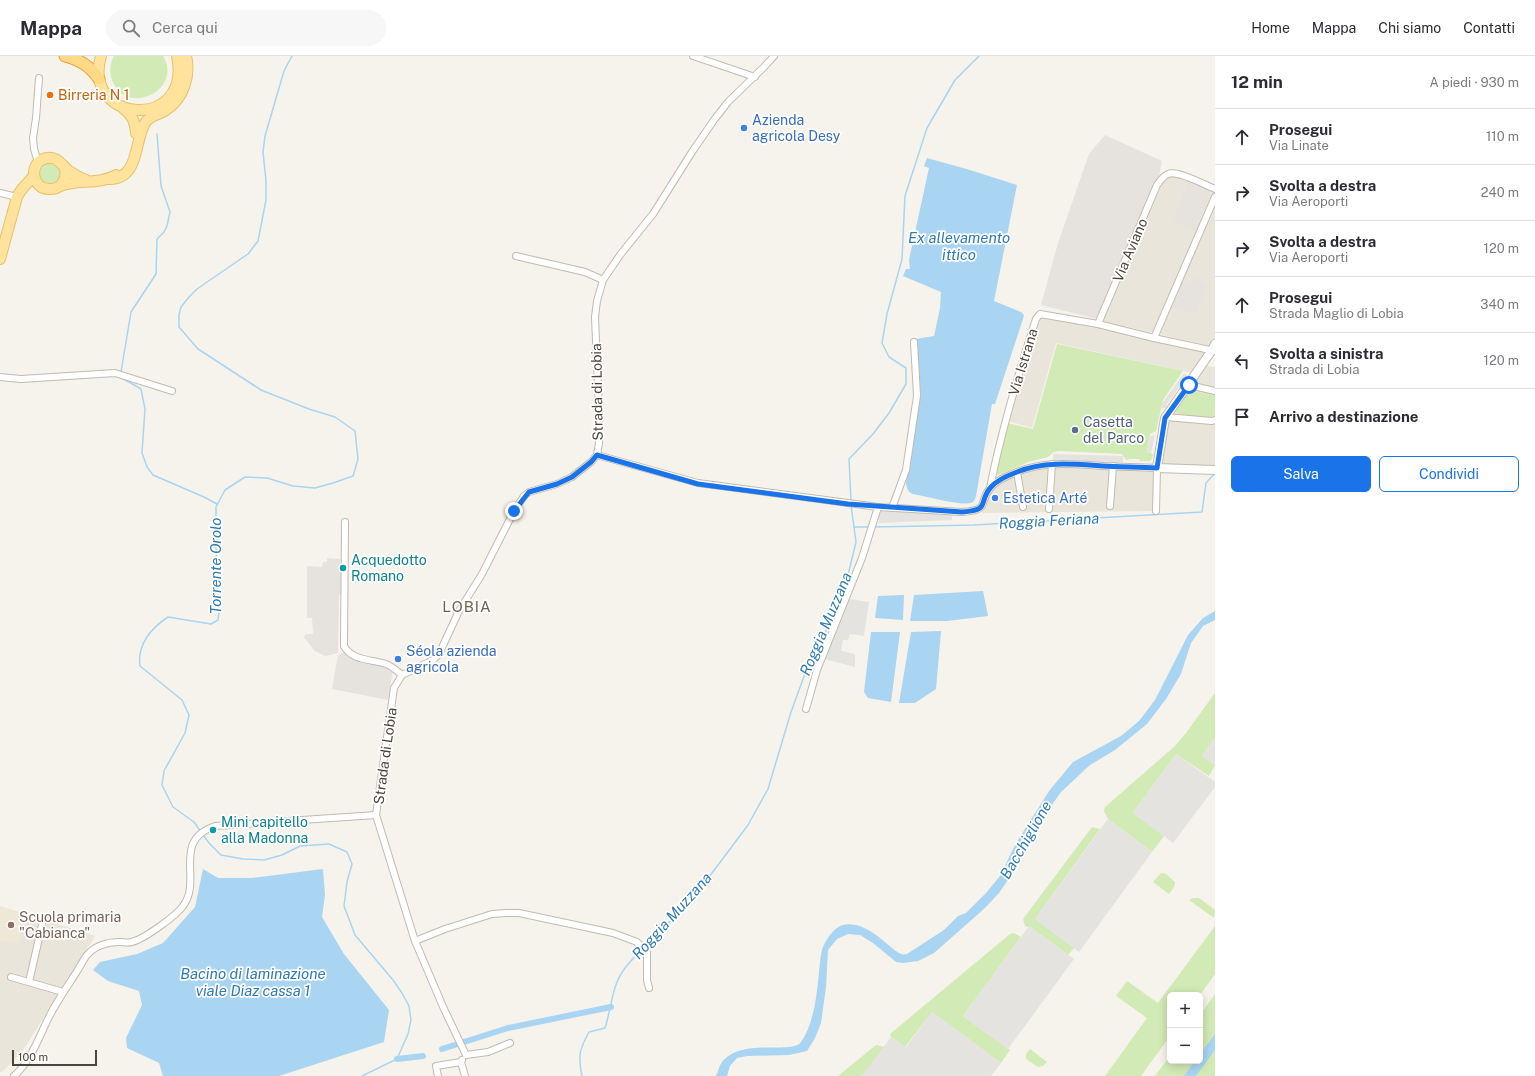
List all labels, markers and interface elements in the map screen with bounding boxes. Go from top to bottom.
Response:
search box [106,10,386,46]
text: Mappa [20,17,82,39]
icon: search [120,17,142,39]
text: Cerca qui [152,19,218,36]
text: Home [1251,20,1290,36]
text: Mappa [1312,20,1356,36]
text: Chi siamo [1378,20,1441,36]
text: Contatti [1463,20,1515,36]
text: 12 min [1231,72,1283,92]
text: A piedi · 930 m [1430,75,1519,90]
place label: Birreria N 1 [58,87,129,103]
marker: Birreria N 1 [45,90,55,100]
place label: Azienda agricola Desy [752,112,841,144]
text: Prosegui [1269,121,1332,138]
marker: Azienda agricola Desy [739,123,749,133]
icon: ahead [1231,126,1253,148]
text: 110 m [1486,129,1519,144]
text: Via Linate [1269,138,1329,153]
text: Svolta a destra [1269,177,1376,194]
icon: right [1231,182,1253,204]
text: 240 m [1481,185,1519,200]
text: Via Aeroporti [1269,194,1348,209]
street label: Via Aviano [1109,216,1151,284]
water label: Ex allevamento ittico [908,229,1010,263]
text: Svolta a destra [1269,233,1376,250]
icon: right [1231,238,1253,260]
text: 120 m [1484,241,1519,256]
text: Via Aeroporti [1269,250,1348,265]
text: Prosegui [1269,289,1332,306]
icon: ahead [1231,294,1253,316]
text: 340 m [1480,297,1519,312]
text: Strada Maglio di Lobia [1269,306,1404,321]
street label: Via Istrana [1005,327,1041,397]
street label: Strada di Lobia [588,343,606,441]
text: Svolta a sinistra [1269,345,1383,362]
icon: left [1231,350,1253,372]
text: 120 m [1484,353,1519,368]
text: Strada di Lobia [1269,362,1359,377]
route start [1180,376,1198,394]
icon: arrive [1231,406,1253,428]
text: Arrivo a destinazione [1269,408,1418,425]
place label: Casetta del Parco [1083,414,1144,446]
marker: Casetta del Parco [1070,425,1080,435]
button: Salva [1231,456,1371,492]
button: Condividi [1379,456,1519,492]
place label: Estetica Arté [1003,490,1087,506]
marker: Estetica Arté [990,493,1000,503]
route end [505,502,523,520]
water label: Roggia Feriana [998,509,1100,532]
water label: Torrente Orolo [207,518,224,614]
place label: Acquedotto Romano [351,552,427,584]
marker: Acquedotto Romano [338,563,348,573]
water label: Roggia Muzzana [796,570,855,678]
district label: LOBIA [442,598,492,615]
place label: Séola azienda agricola [406,643,497,675]
marker: Séola azienda agricola [393,654,403,664]
street label: Strada di Lobia [370,707,400,805]
water label: Bacchiglione [996,798,1055,882]
place label: Mini capitello alla Madonna [221,814,308,846]
marker: Mini capitello alla Madonna [208,825,218,835]
water label: Roggia Muzzana [628,869,715,962]
place label: Scuola primaria "Cabianca" [19,909,121,941]
marker: Scuola primaria "Cabianca" [6,920,16,930]
water label: Bacino di laminazione viale Diaz cassa 1 [180,965,326,999]
map controls [1167,992,1203,1064]
button: + [1167,992,1203,1028]
button: − [1167,1028,1203,1064]
scale bar [12,1048,97,1067]
text: 100 m [18,1051,48,1063]

